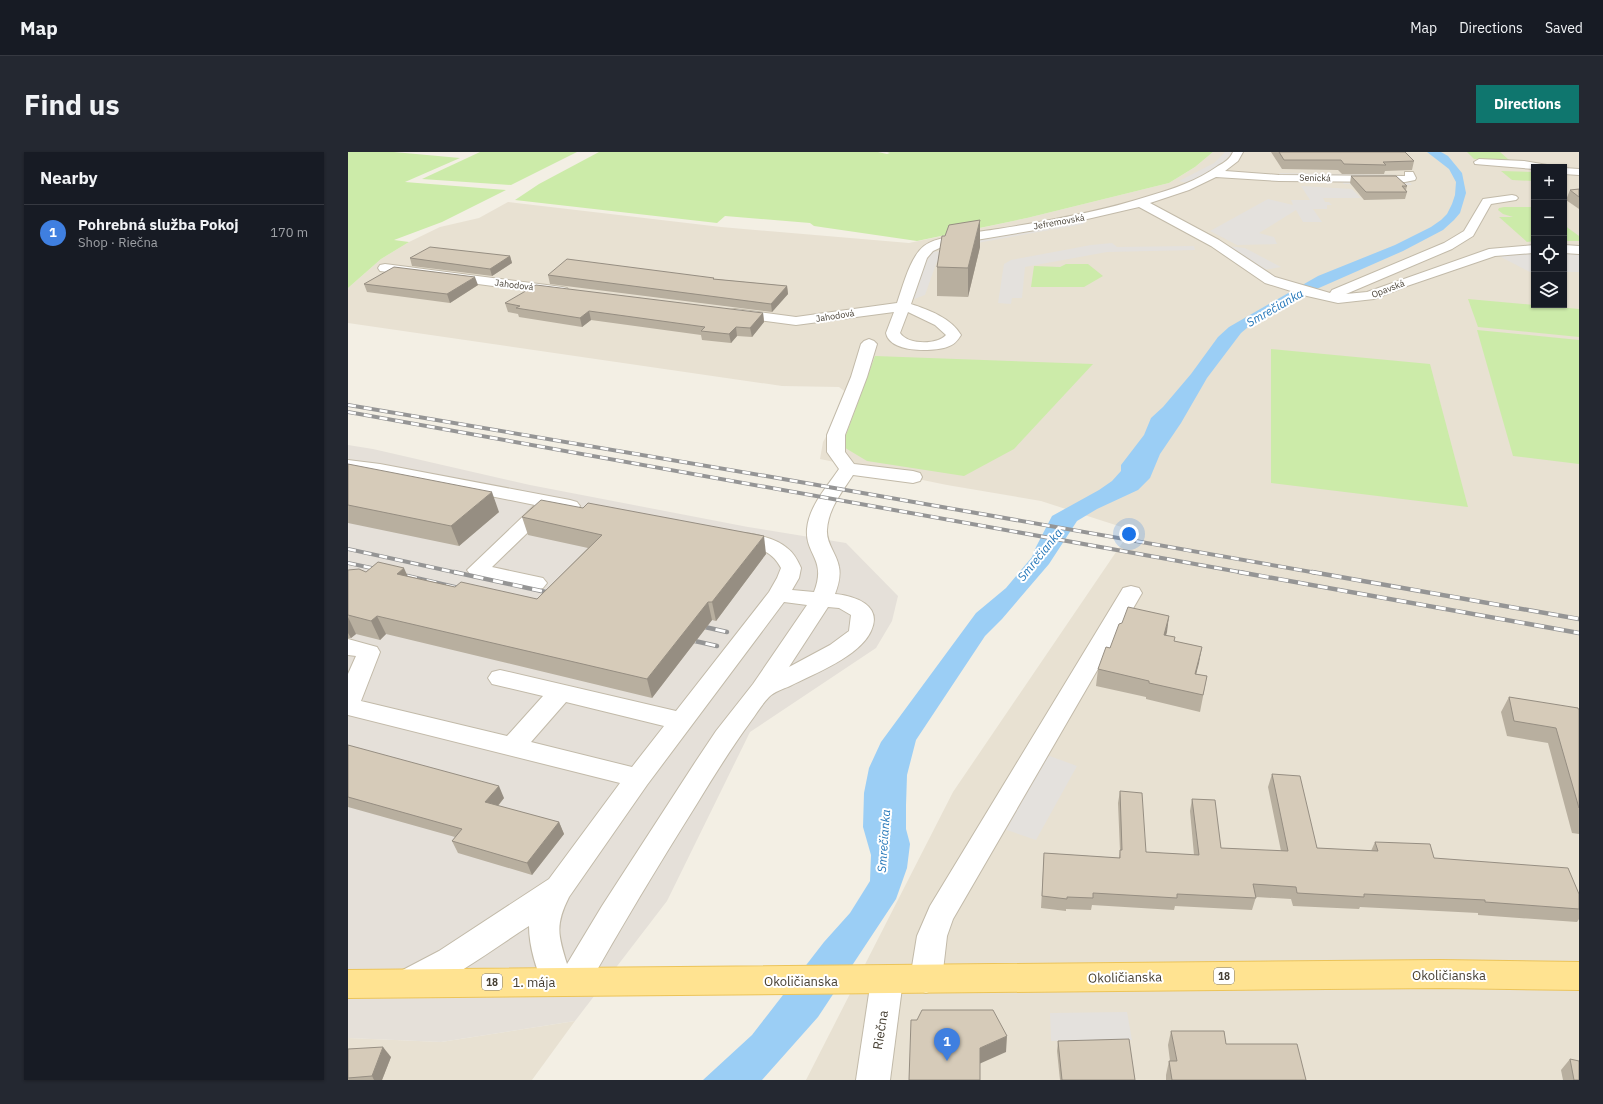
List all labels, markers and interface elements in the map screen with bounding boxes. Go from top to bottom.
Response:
text: Map [20,16,58,40]
text: Map [1410,19,1437,37]
text: Directions [1459,19,1523,37]
text: Saved [1545,19,1583,37]
button: Directions [1476,85,1579,123]
text: Find us [24,86,120,123]
map controls [1531,164,1567,308]
button: + [1531,164,1567,200]
text: Nearby [40,167,98,189]
street label: Senická [1299,172,1331,183]
button: − [1531,200,1567,236]
street label: Jefremovská [1032,212,1086,231]
text: Pohrebná služba Pokoj [78,215,239,234]
text: 1 [49,224,57,241]
text: 170 m [270,224,308,241]
text: Shop · Riečna [78,234,158,251]
button: locate [1531,236,1567,272]
button: layers [1531,272,1567,308]
street label: Jahodová [494,277,534,292]
street label: Opavská [1370,277,1406,300]
water label: Smrečianka [1244,285,1306,330]
street label: Jahodová [815,307,855,324]
your location [1119,524,1139,544]
water label: Smrečianka [1014,525,1065,584]
water label: Smrečianka [874,809,893,873]
street label: Okoličianska [1412,967,1486,984]
street label: Okoličianska [1088,968,1162,987]
road number: 18 [1214,968,1234,984]
street label: Okoličianska [764,973,838,990]
road number: 18 [482,974,502,990]
street label: 1. mája [513,974,555,991]
street label: Riečna [869,1009,892,1051]
pin: 1 [934,1028,960,1061]

